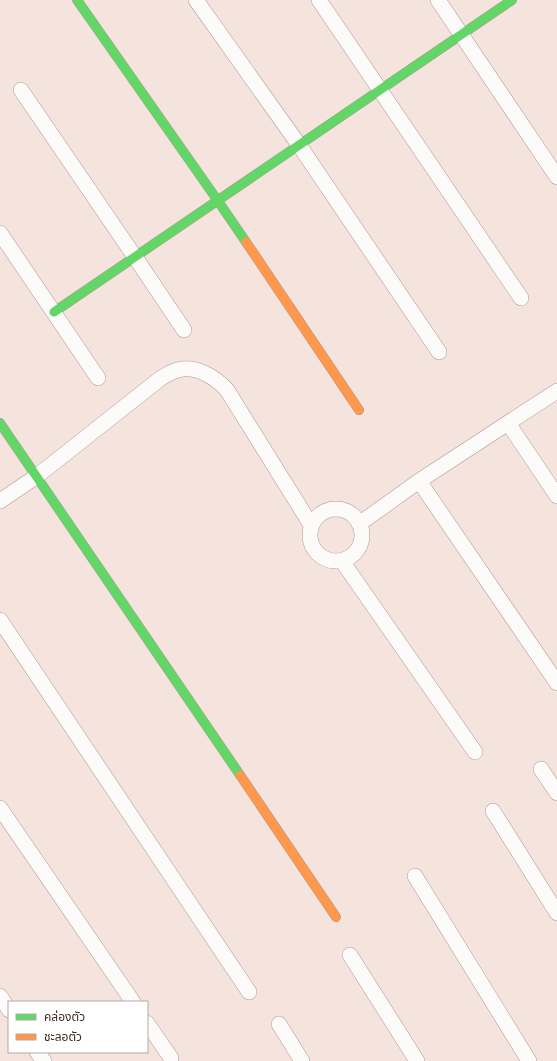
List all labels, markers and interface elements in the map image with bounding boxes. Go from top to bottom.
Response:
legend [8,1001,148,1053]
text: คล่องตัว [44,1009,85,1024]
text: ชะลอตัว [44,1029,82,1044]

